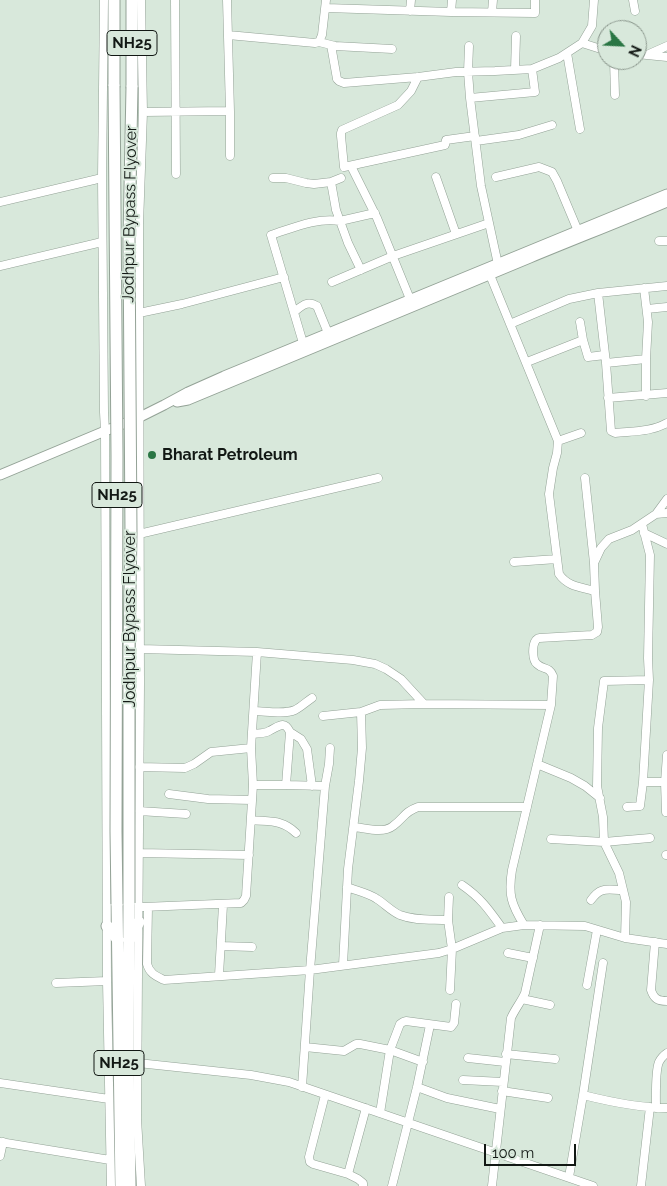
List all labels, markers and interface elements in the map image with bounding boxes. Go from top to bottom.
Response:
north arrow [597,20,647,70]
road number: NH25 [107,30,157,56]
text: N [625,43,644,59]
street label: Jodhpur Bypass Flyover [119,125,141,303]
place label: Bharat Petroleum [162,445,298,465]
marker: Bharat Petroleum [146,449,158,461]
road number: NH25 [92,482,142,508]
street label: Jodhpur Bypass Flyover [120,530,140,708]
road number: NH25 [94,1050,144,1076]
scale bar [487,1134,580,1166]
text: 100 m [492,1144,534,1162]

